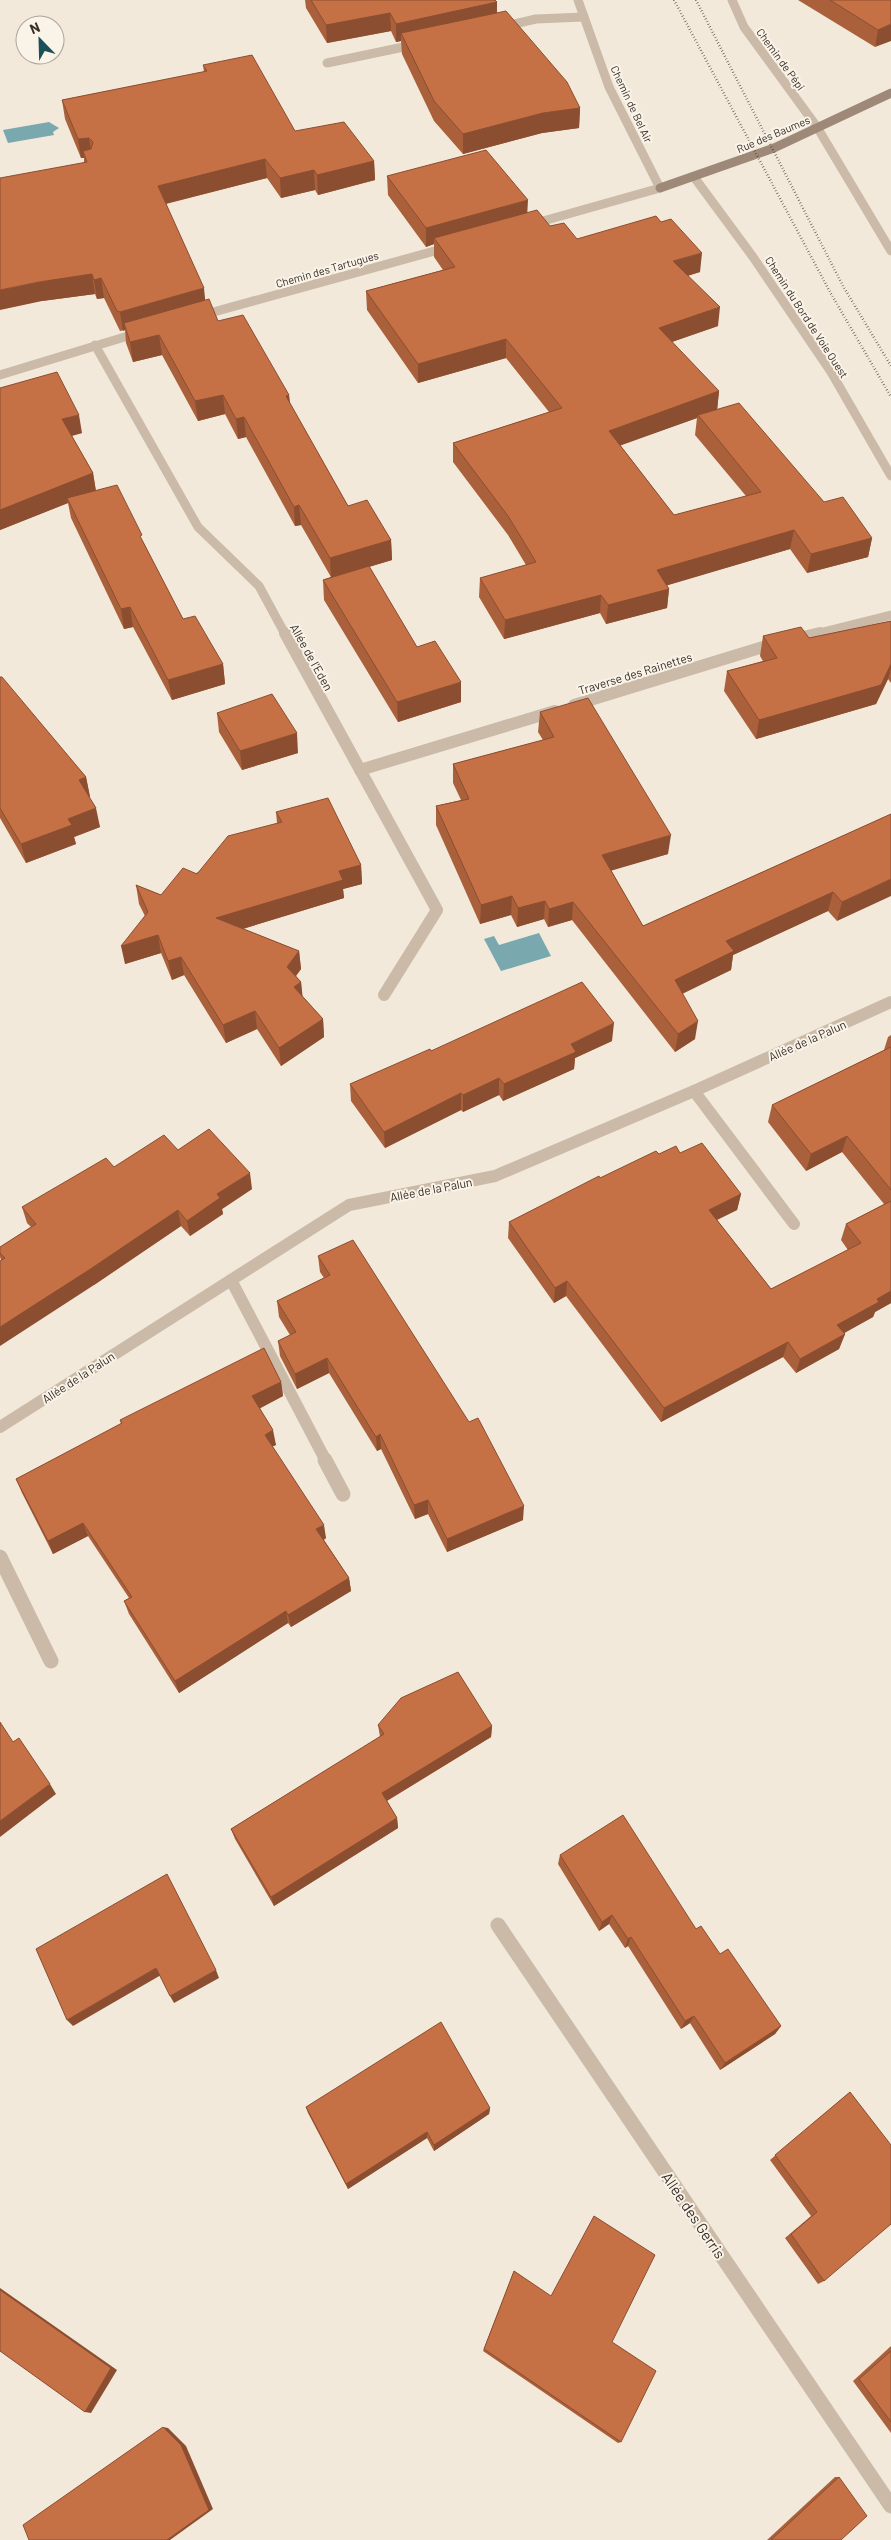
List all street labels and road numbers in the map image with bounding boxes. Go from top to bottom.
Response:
street label: Chemin de Pépi [754,25,808,93]
street label: Chemin de Bel Air [608,63,656,145]
street label: Rue des Baumes [734,113,812,155]
street label: Chemin des Tartugues [274,248,380,290]
street label: Chemin du Bord de Voie Ouest [763,254,851,380]
street label: Allée de l'Eden [288,621,336,693]
street label: Traverse des Rainettes [576,649,694,697]
street label: Allée de la Palun [766,1017,848,1063]
street label: Allée de la Palun [389,1174,473,1204]
street label: Allée de la Palun [39,1348,117,1406]
street label: Allée des Gerris [658,2168,730,2262]

